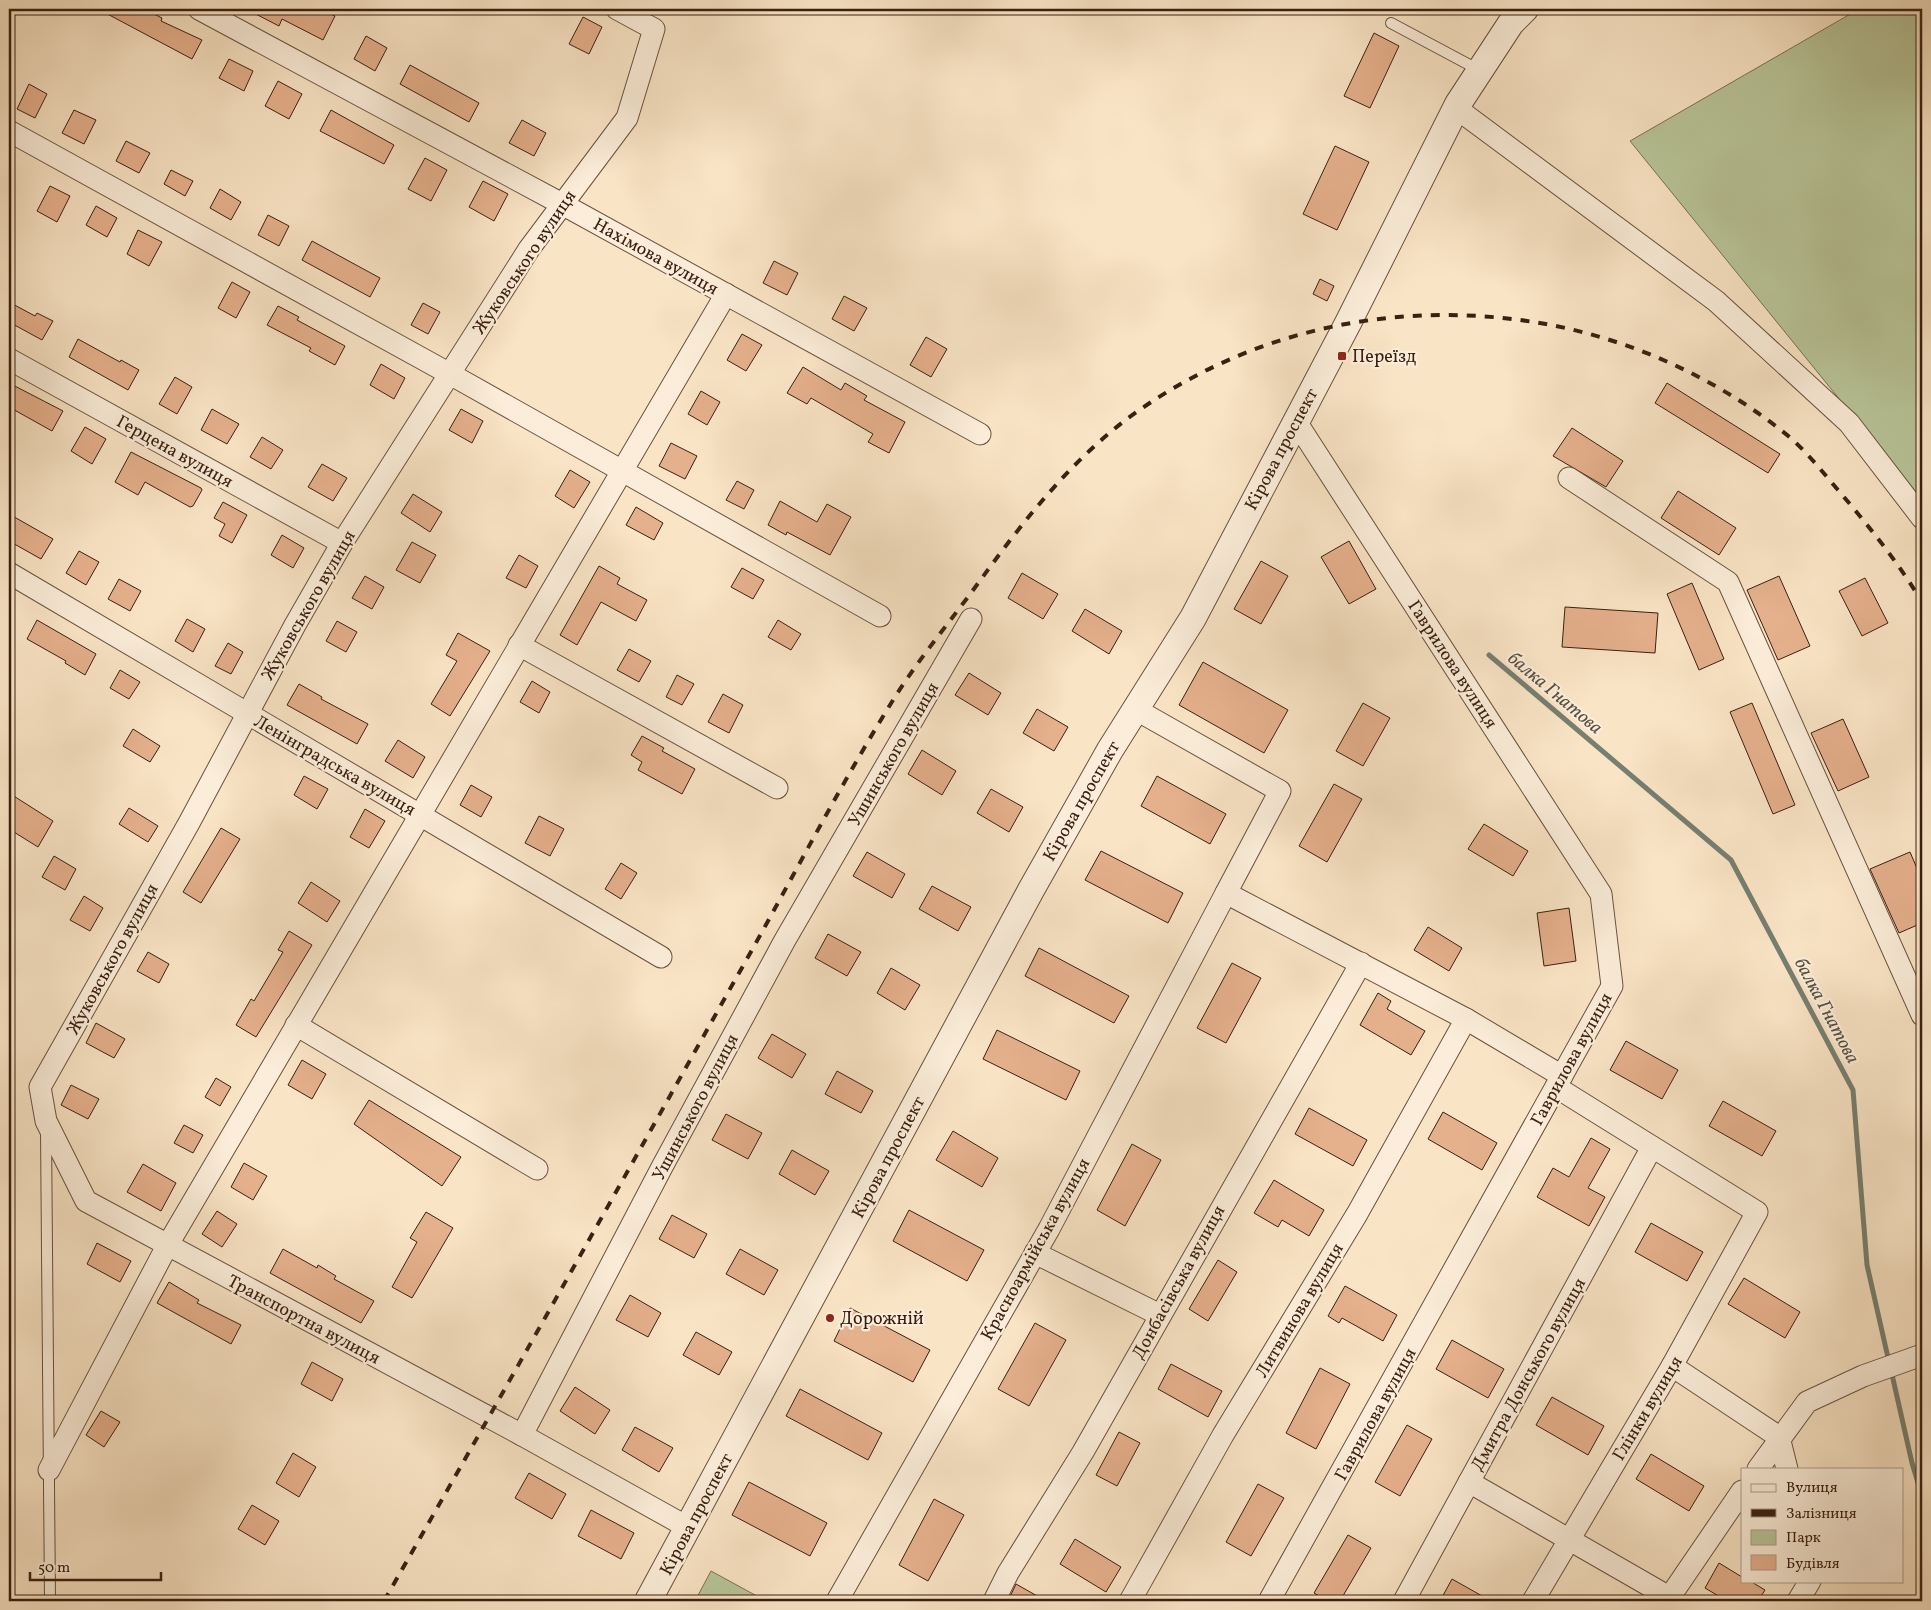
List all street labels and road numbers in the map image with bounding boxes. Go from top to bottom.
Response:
street label: Жуковського вулиця [467,186,583,340]
street label: Нахімова вулиця [588,213,722,302]
street label: Кірова проспект [1240,384,1325,515]
street label: Герцена вулиця [111,410,237,495]
street label: Жуковського вулиця [256,526,362,685]
street label: Гаврилова вулиця [1401,596,1503,734]
street label: Ушинського вулиця [843,678,946,831]
street label: Ленінградська вулиця [249,710,420,823]
street label: Кірова проспект [1038,737,1127,867]
street label: Жуковського вулиця [61,880,165,1040]
street label: Гаврилова вулиця [1525,989,1619,1131]
street label: Ушинського вулиця [647,1030,746,1185]
street label: Кірова проспект [847,1092,932,1223]
street label: Красноармійська вулиця [976,1154,1097,1345]
street label: Донбасівська вулиця [1127,1201,1232,1364]
street label: Литвинова вулиця [1250,1239,1350,1383]
street label: Транспортна вулиця [222,1269,384,1371]
street label: Дмитра Донського вулиця [1466,1274,1593,1476]
street label: Гаврилова вулиця [1329,1344,1423,1486]
street label: Глінки вулиця [1607,1352,1689,1466]
street label: Кірова проспект [655,1449,740,1580]

